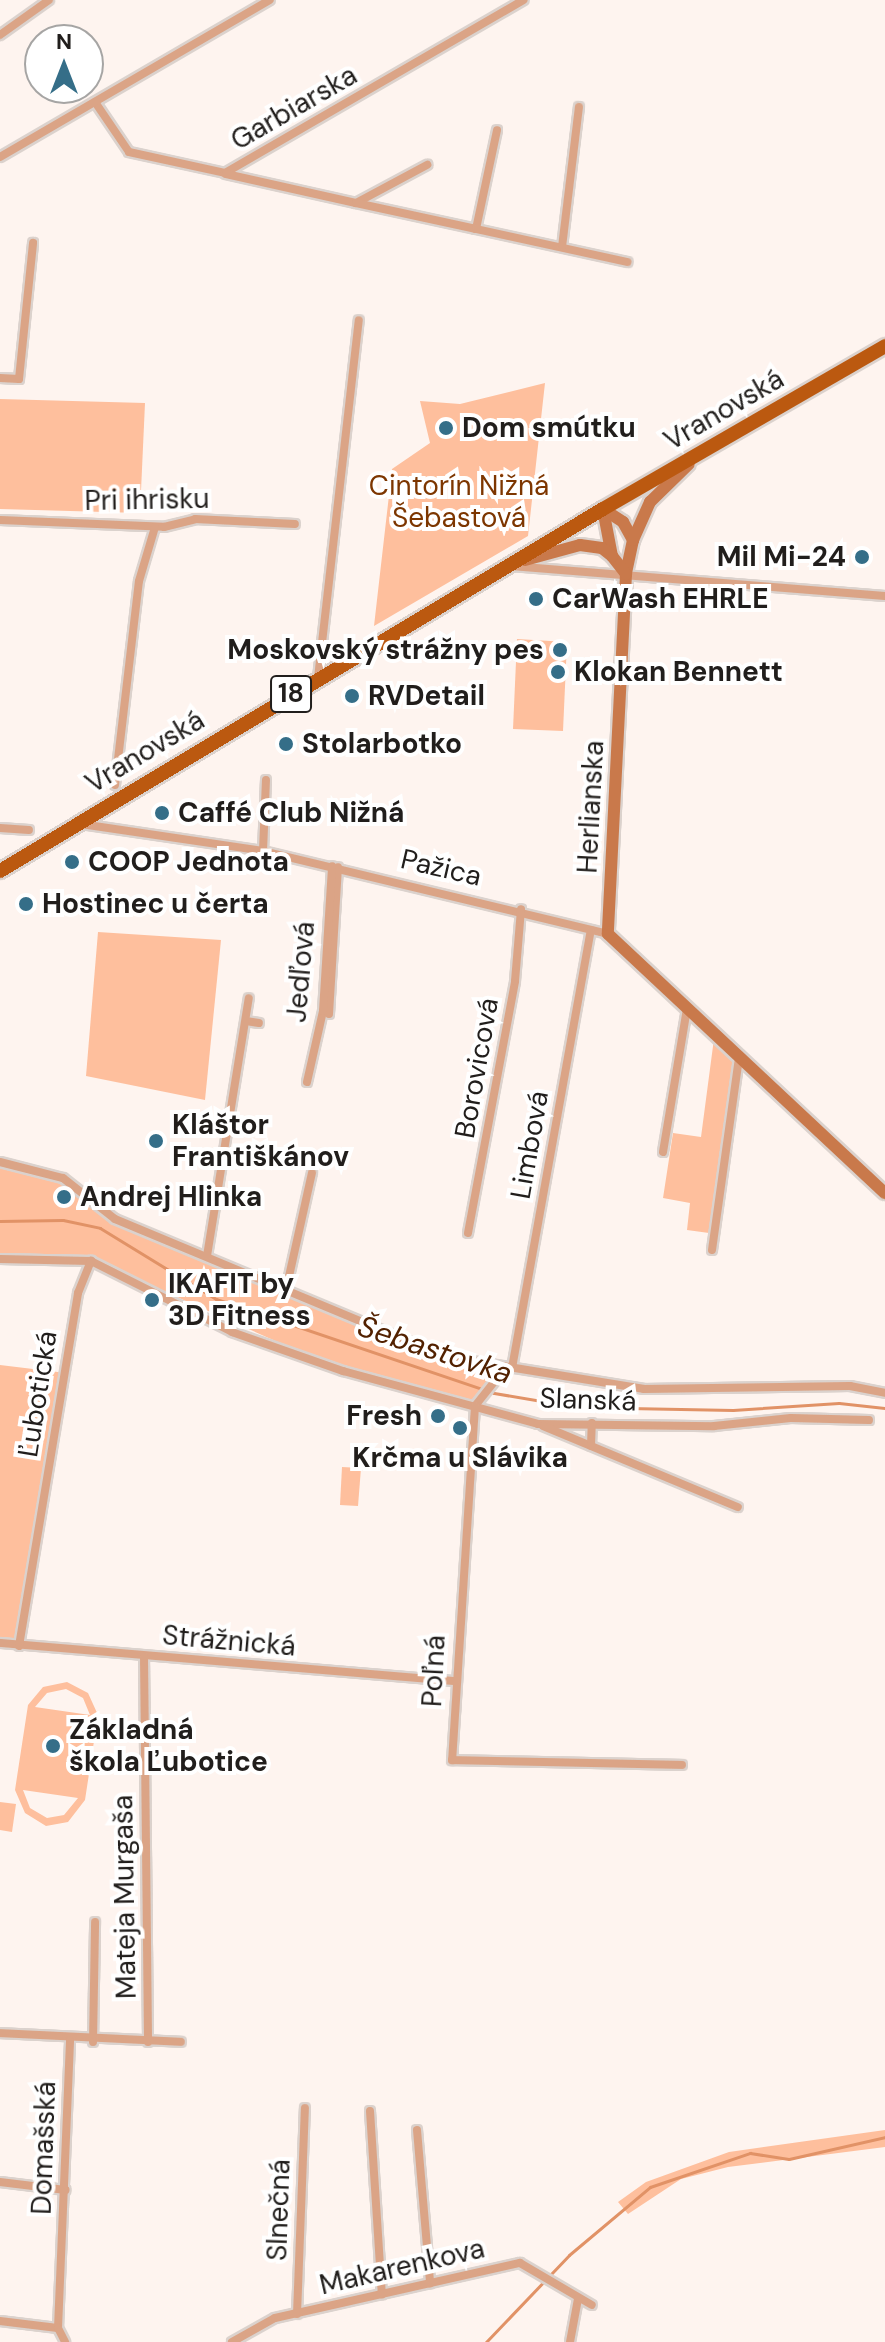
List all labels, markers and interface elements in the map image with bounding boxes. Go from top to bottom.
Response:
north arrow [24,24,104,104]
text: N [56,27,72,56]
street label: Garbiarska [225,58,363,158]
street label: Vranovská [658,362,790,458]
place label: Dom smútku [462,411,636,445]
marker: Dom smútku [437,419,455,437]
park label: Cintorín Nižná Šebastová [369,469,549,535]
street label: Pri ihrisku [84,482,210,518]
place label: Mil Mi-24 [717,540,846,574]
marker: Mil Mi-24 [853,548,871,566]
place label: CarWash EHRLE [552,582,768,616]
marker: CarWash EHRLE [527,590,545,608]
place label: Moskovský strážny pes [227,633,544,667]
marker: Moskovský strážny pes [551,641,569,659]
place label: Klokan Bennett [574,655,783,689]
marker: Klokan Bennett [549,663,567,681]
road number: 18 [269,672,313,716]
place label: RVDetail [368,679,485,713]
marker: RVDetail [343,687,361,705]
street label: Vranovská [79,703,211,801]
place label: Stolarbotko [302,727,462,761]
marker: Stolarbotko [277,735,295,753]
street label: Herlianska [571,740,611,874]
place label: Caffé Club Nižná [178,796,405,830]
marker: Caffé Club Nižná [153,804,171,822]
street label: Pažica [397,842,485,894]
place label: COOP Jednota [88,845,289,879]
marker: COOP Jednota [63,853,81,871]
place label: Hostinec u čerta [42,887,269,921]
marker: Hostinec u čerta [17,895,35,913]
street label: Jedľová [280,920,322,1024]
street label: Borovicová [448,995,506,1141]
street label: Limbová [504,1088,556,1202]
place label: Kláštor Františkánov [172,1108,349,1174]
marker: Kláštor Františkánov [147,1132,165,1150]
place label: Andrej Hlinka [80,1180,262,1214]
marker: Andrej Hlinka [55,1188,73,1206]
place label: IKAFIT by 3D Fitness [168,1267,311,1333]
marker: IKAFIT by 3D Fitness [143,1291,161,1309]
water label: Šebastovka [353,1308,517,1392]
street label: Ľubotická [11,1328,65,1460]
street label: Slanská [539,1382,637,1418]
place label: Fresh [346,1399,422,1433]
marker: Fresh [429,1407,447,1425]
marker: Krčma u Slávika [451,1419,469,1437]
place label: Krčma u Slávika [352,1441,568,1475]
street label: Strážnická [161,1618,297,1664]
street label: Poľná [415,1634,453,1708]
place label: Základná škola Ľubotice [69,1713,268,1779]
marker: Základná škola Ľubotice [44,1737,62,1755]
street label: Mateja Murgaša [106,1795,144,1999]
street label: Domašská [25,2081,63,2215]
street label: Slnečná [260,2159,298,2261]
street label: Makarenkova [316,2232,488,2302]

